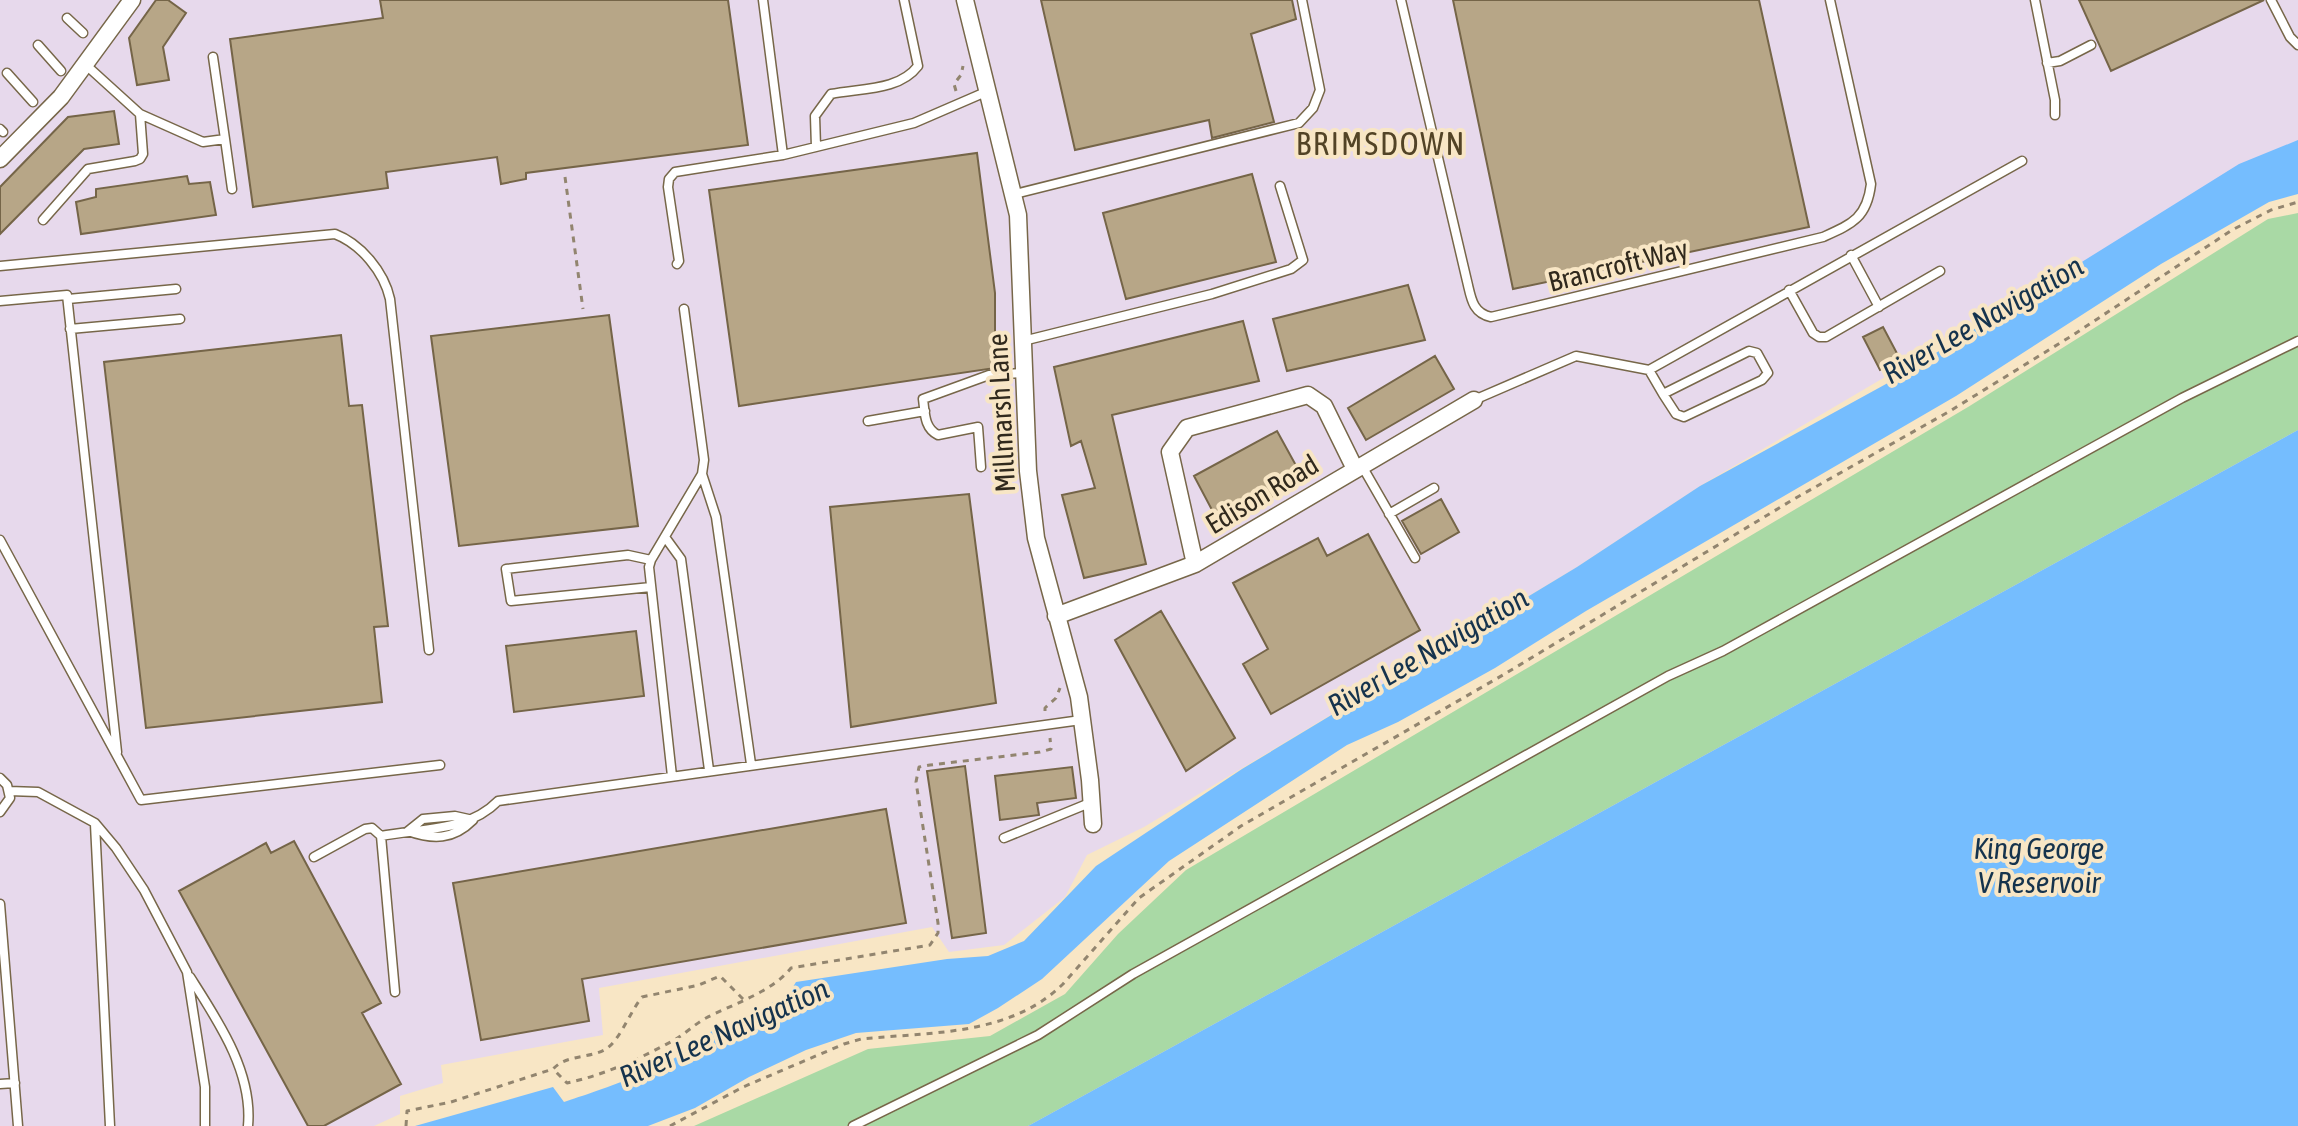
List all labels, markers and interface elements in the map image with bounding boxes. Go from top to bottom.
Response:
district label: BRIMSDOWN [1296,125,1466,162]
street label: Brancroft Way [1545,232,1691,298]
water label: River Lee Navigation [1876,248,2089,390]
street label: Millmarsh Lane [981,333,1021,493]
street label: Edison Road [1200,448,1324,540]
water label: River Lee Navigation [1321,580,1534,722]
water label: King George V Reservoir [1973,831,2105,899]
water label: River Lee Navigation [614,971,834,1093]

